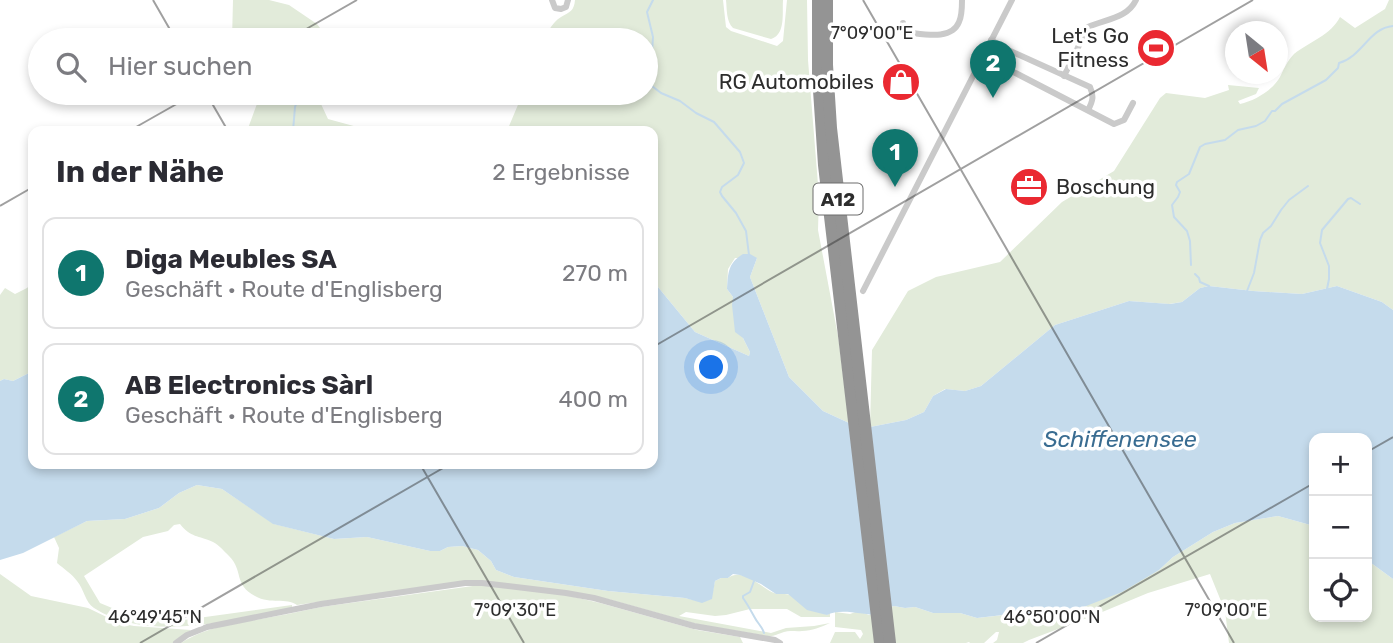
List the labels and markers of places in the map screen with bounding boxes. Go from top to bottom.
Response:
place label: Let's Go Fitness [1051,23,1129,72]
sports icon: Let's Go Fitness [1135,27,1177,69]
pin: 2 [970,40,1016,98]
shop icon: RG Automobiles [880,61,922,103]
place label: RG Automobiles [719,69,874,94]
pin: 1 [872,129,918,187]
office icon: Boschung [1008,166,1050,208]
place label: Boschung [1056,174,1155,199]

